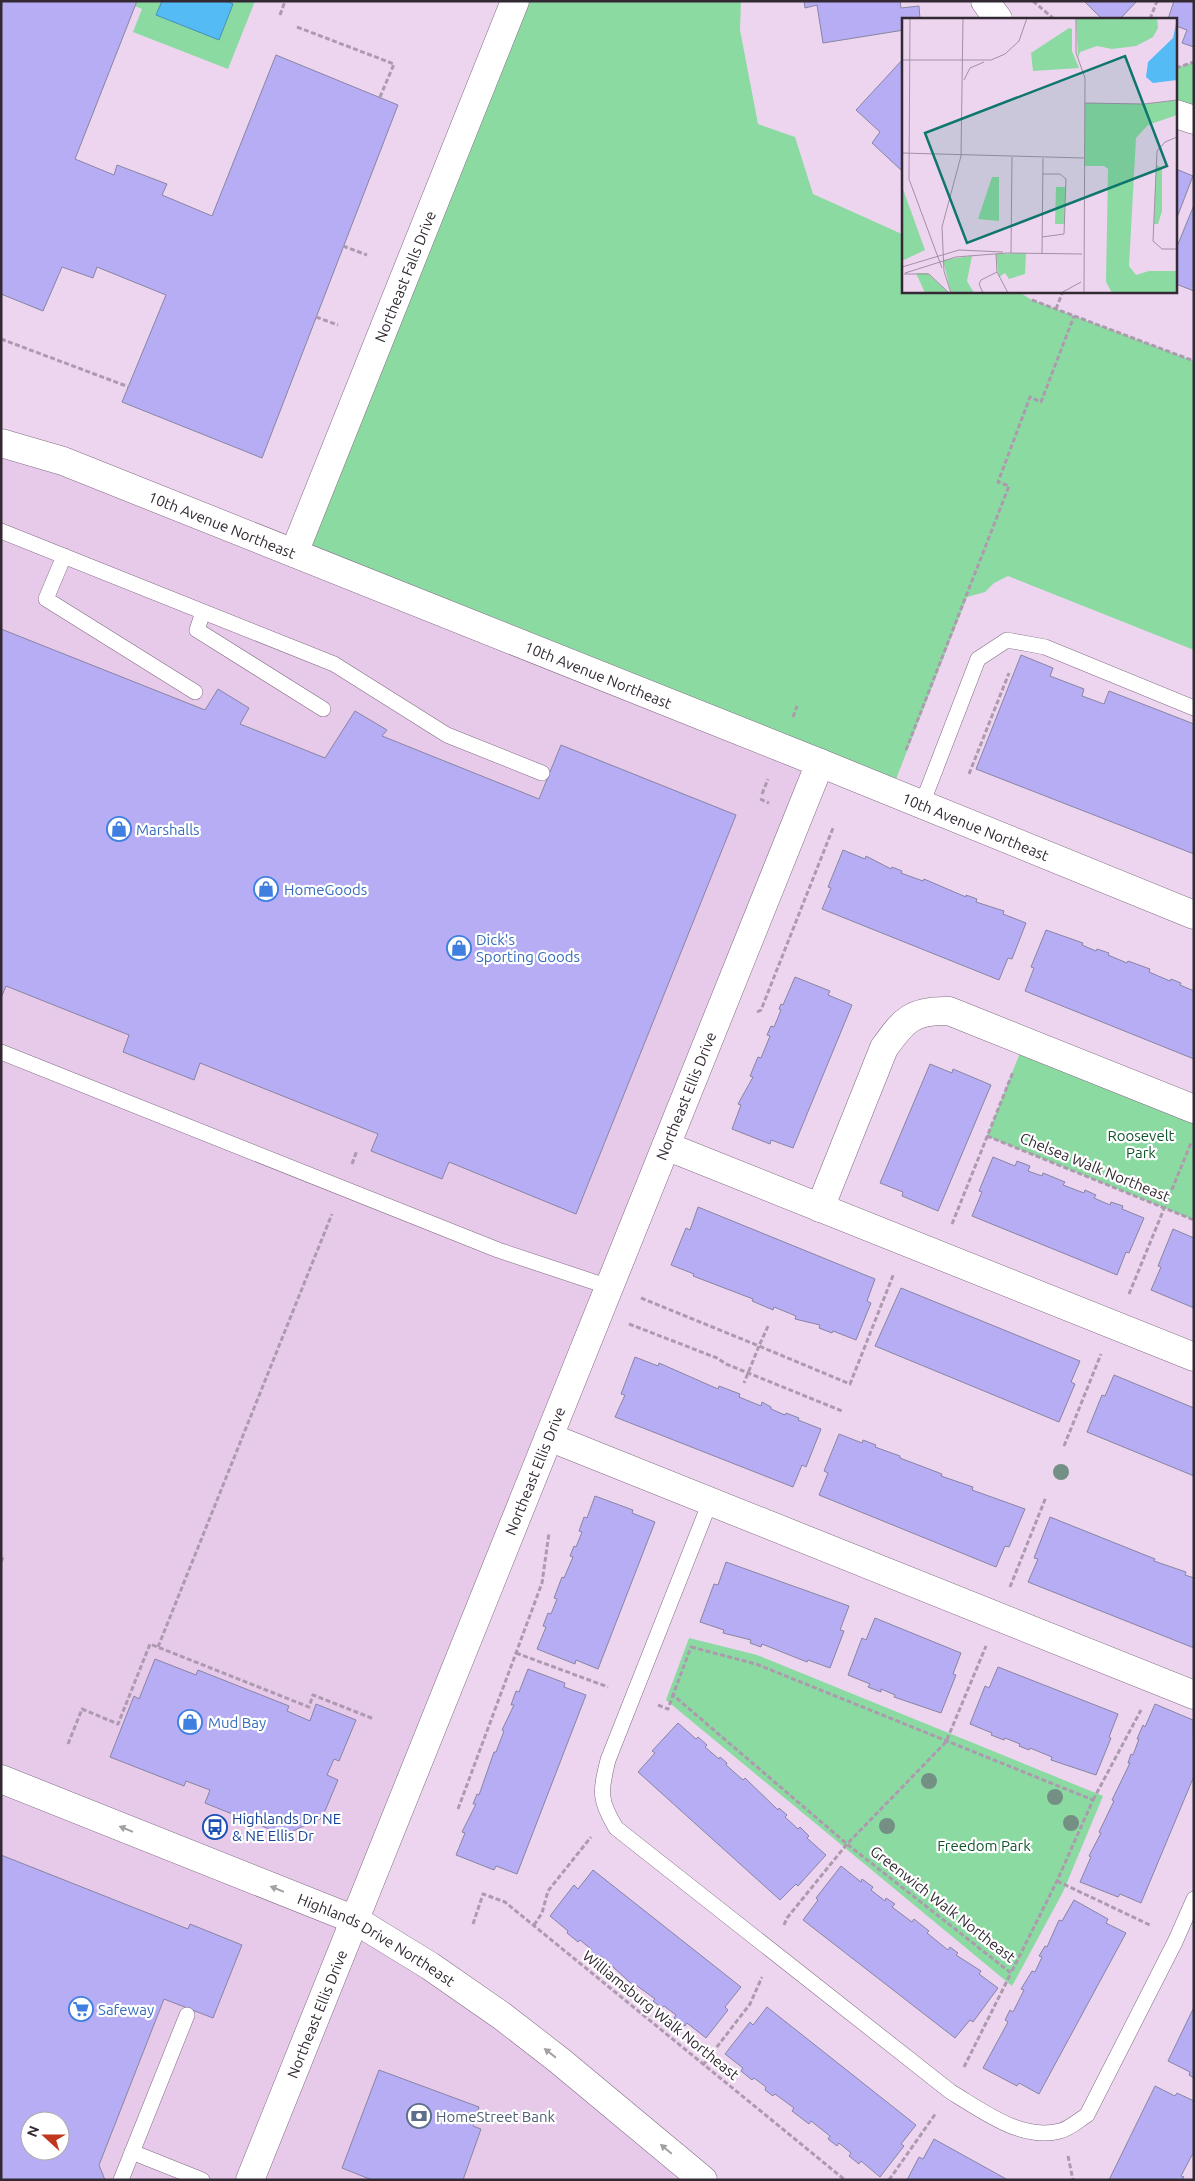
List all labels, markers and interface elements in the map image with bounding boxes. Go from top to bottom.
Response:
inset map [902,18,1178,292]
street label: Northeast Falls Drive [371,208,439,344]
street label: 10th Avenue Northeast [146,488,298,562]
street label: 10th Avenue Northeast [522,638,675,712]
street label: 10th Avenue Northeast [900,789,1052,864]
shop icon: Marshalls [106,816,132,842]
place label: Marshalls [136,821,200,838]
shop icon: HomeGoods [253,876,279,902]
place label: HomeGoods [284,881,367,898]
place label: Dick's Sporting Goods [476,931,580,965]
shop icon: Dick's Sporting Goods [446,935,472,961]
street label: Northeast Ellis Drive [652,1029,720,1163]
park label: Roosevelt Park [1107,1127,1175,1161]
street label: Chelsea Walk Northeast [1018,1129,1173,1205]
street label: Northeast Ellis Drive [501,1404,569,1538]
shop icon: Mud Bay [177,1709,203,1735]
place label: Mud Bay [208,1714,266,1731]
place label: Highlands Dr NE & NE Ellis Dr [232,1810,341,1844]
bus stop icon: Highlands Dr NE & NE Ellis Dr [202,1814,228,1840]
one-way arrow [118,1825,133,1833]
park label: Freedom Park [937,1837,1031,1854]
street label: Greenwich Walk Northeast [867,1842,1019,1966]
one-way arrow [269,1885,284,1893]
street label: Highlands Drive Northeast [295,1890,458,1989]
street label: Northeast Ellis Drive [283,1947,351,2081]
street label: Williamsburg Walk Northeast [580,1947,743,2083]
supermarket icon: Safeway [68,1996,94,2022]
place label: Safeway [98,2001,154,2018]
one-way arrow [543,2048,557,2058]
bank icon: HomeStreet Bank [406,2103,432,2129]
place label: HomeStreet Bank [436,2108,556,2125]
north arrow [20,2111,70,2161]
text: N [24,2124,42,2139]
one-way arrow [659,2143,672,2154]

